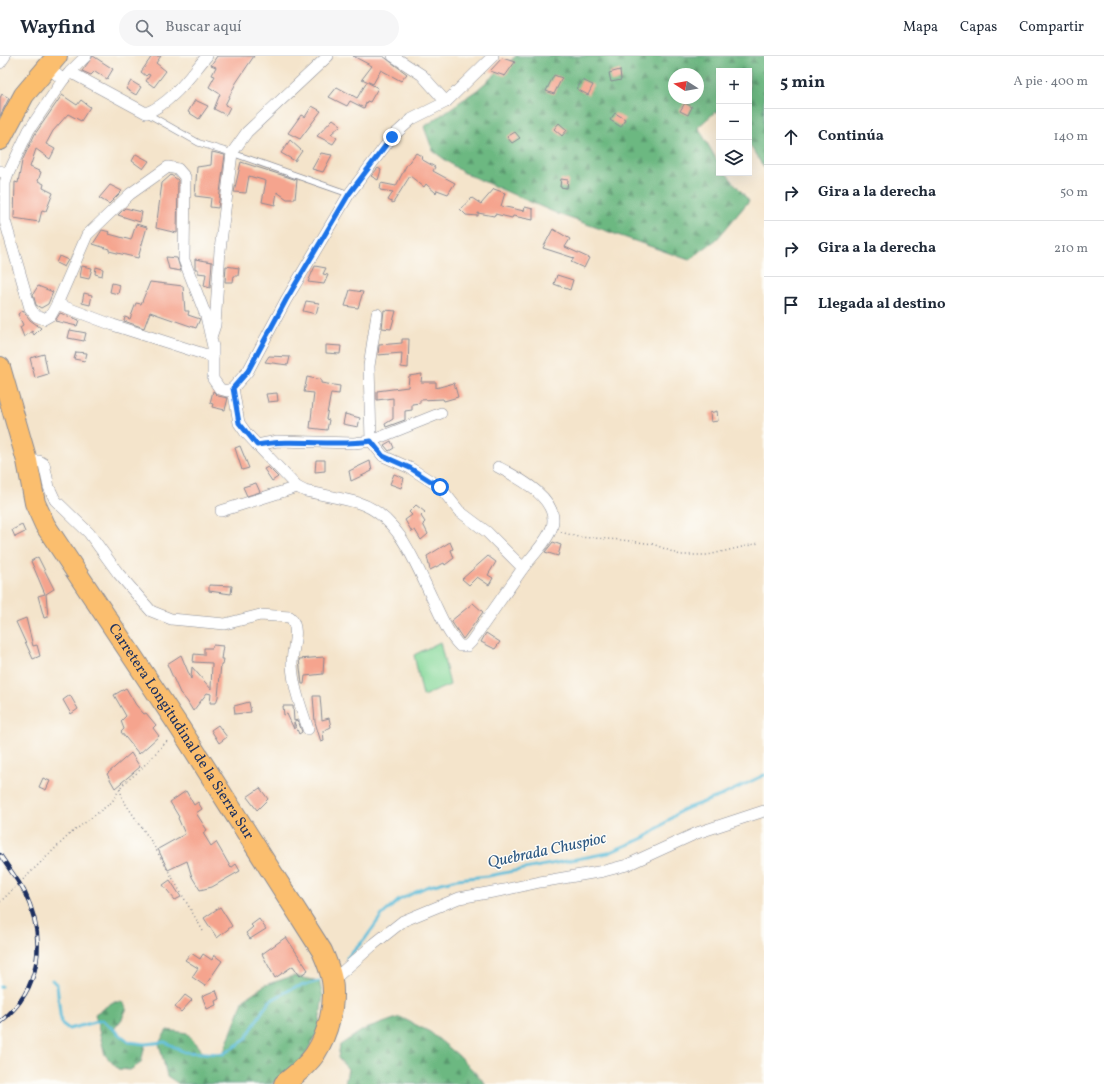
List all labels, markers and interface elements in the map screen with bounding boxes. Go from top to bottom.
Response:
search box [119,10,399,46]
text: Wayfind [20,15,95,41]
icon: search [133,17,155,39]
text: Buscar aquí [165,17,242,38]
text: Mapa [903,18,938,37]
text: Capas [960,18,997,37]
text: Compartir [1019,18,1084,37]
north arrow [668,68,704,104]
map controls [716,68,752,176]
button: + [716,68,752,104]
text: 5 min [780,71,825,94]
text: A pie · 400 m [1013,73,1088,91]
button: − [716,104,752,140]
icon: ahead [780,126,802,148]
text: Continúa [818,126,884,147]
route end [383,128,401,146]
text: 140 m [1054,128,1088,146]
button: layers [716,140,752,176]
icon: right [780,182,802,204]
text: Gira a la derecha [818,182,936,203]
text: 50 m [1060,184,1088,202]
icon: right [780,238,802,260]
text: Gira a la derecha [818,238,936,259]
text: 210 m [1054,240,1088,258]
icon: arrive [780,294,802,316]
text: Llegada al destino [818,294,946,315]
route start [431,478,449,496]
street label: Carretera Longitudinal de la Sierra Sur [103,619,259,844]
water label: Quebrada Chuspioc [486,828,609,874]

